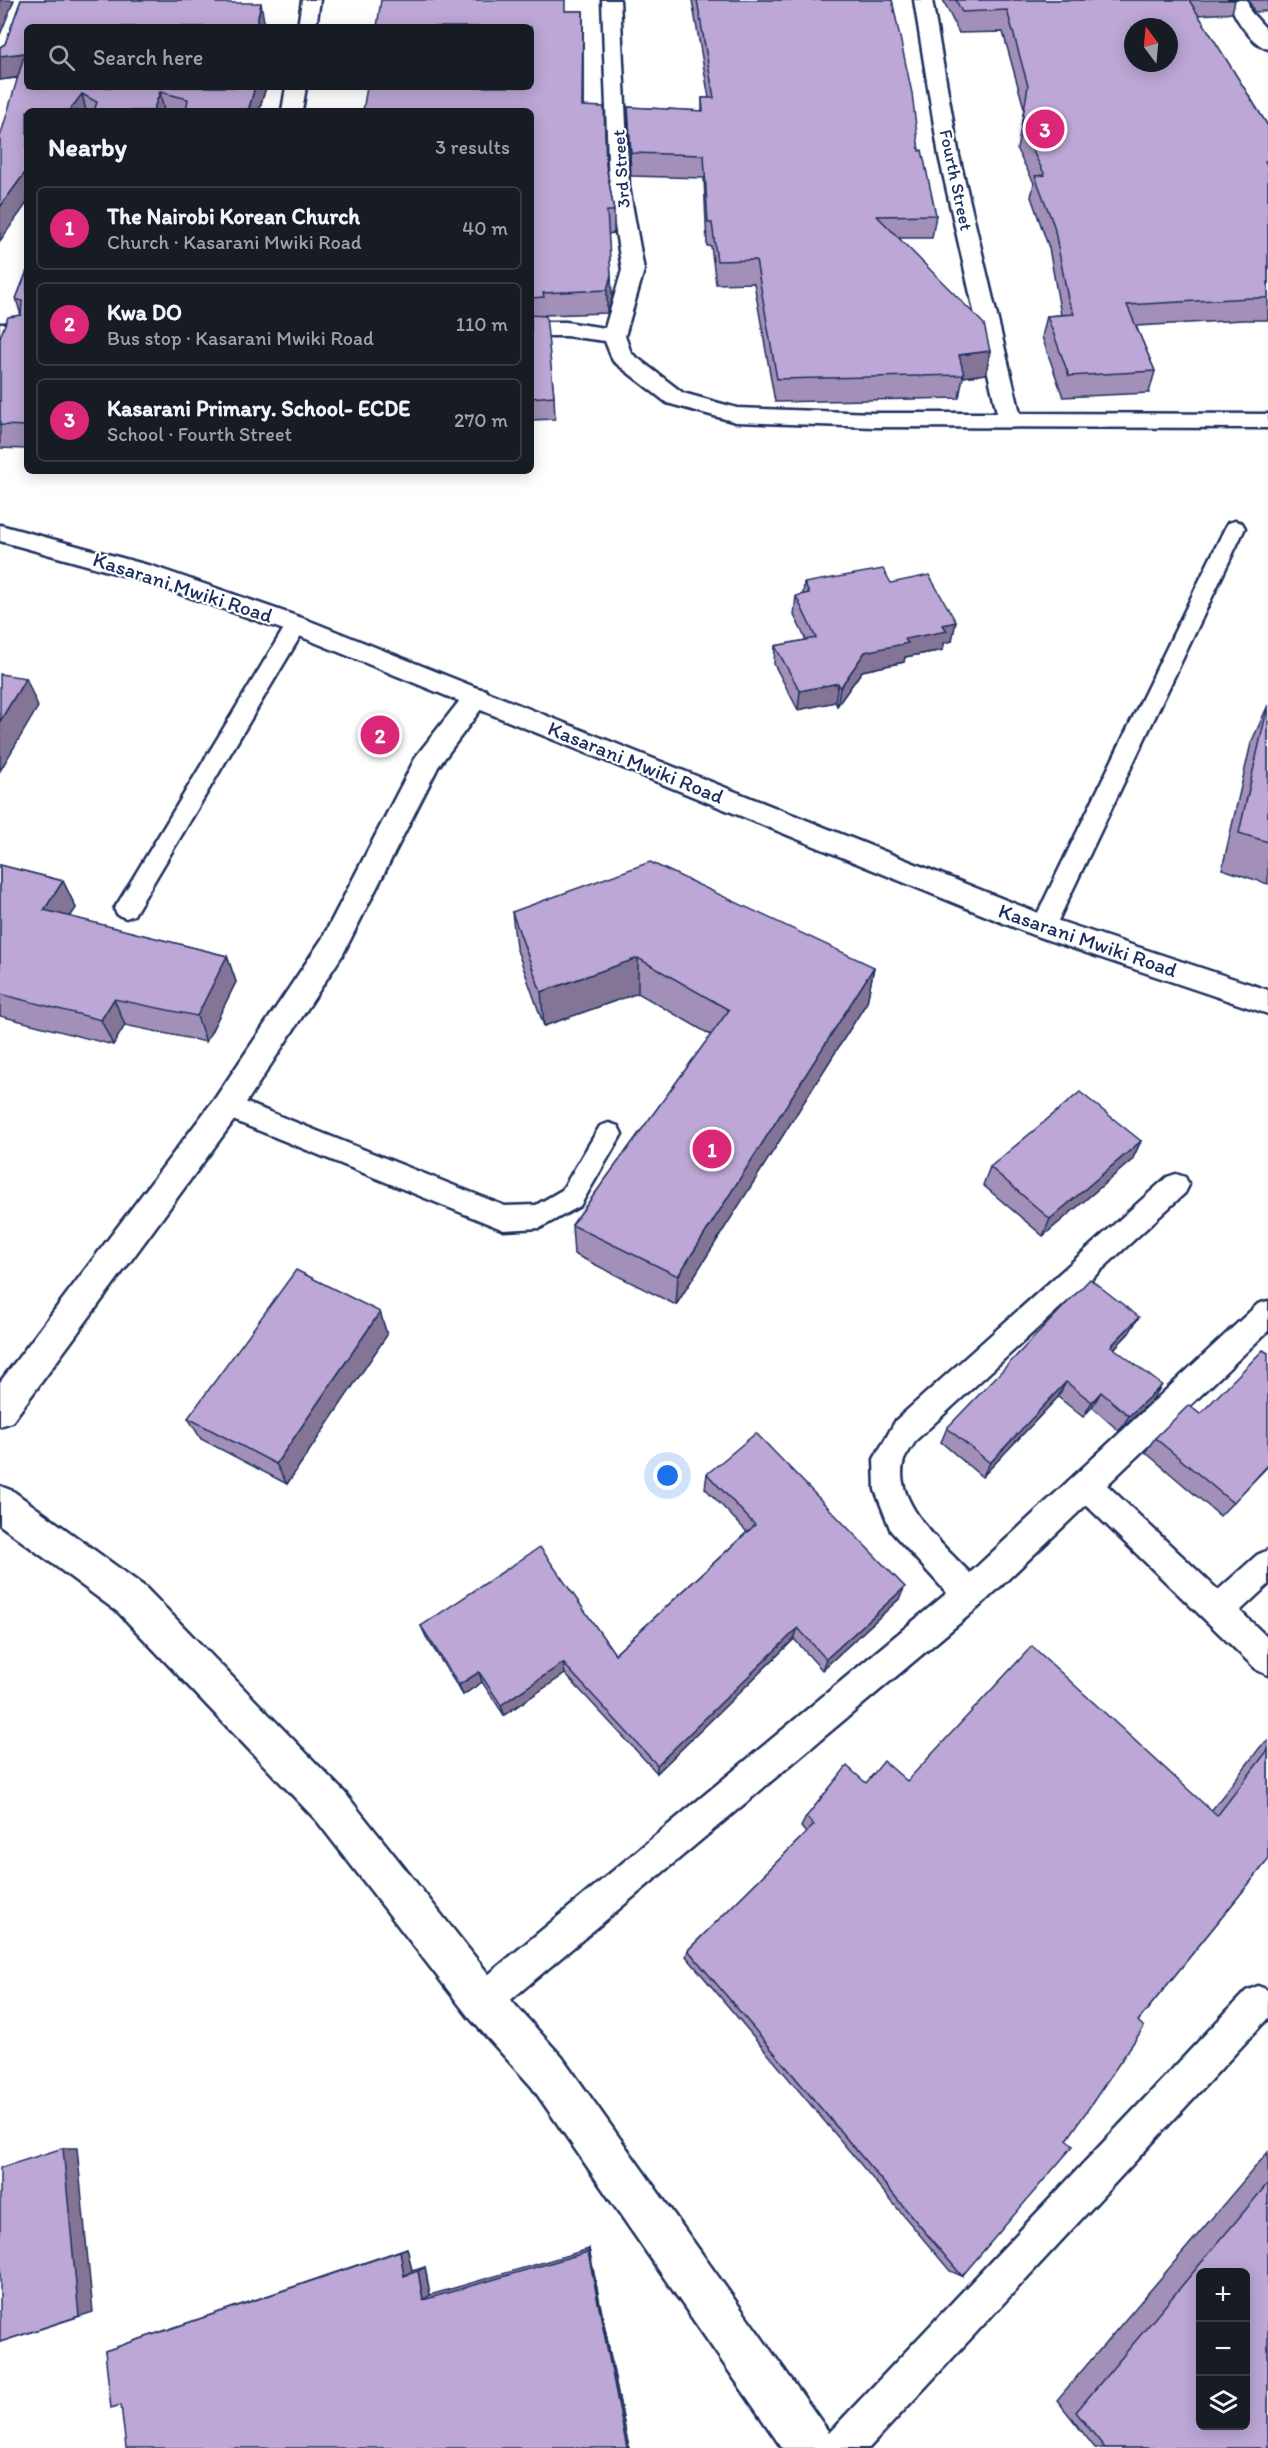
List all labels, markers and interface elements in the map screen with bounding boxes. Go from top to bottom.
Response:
north arrow [1124,18,1178,72]
search box [24,24,534,90]
icon: search [45,41,78,74]
text: Search here [93,44,203,71]
pin: 3 [1026,106,1064,152]
street label: Fourth Street [935,127,977,233]
street label: 3rd Street [607,129,635,209]
text: Nearby [48,131,127,163]
text: 3 results [435,135,510,159]
text: The Nairobi Korean Church [107,203,360,230]
text: 1 [65,216,74,240]
text: 40 m [462,216,508,240]
text: Church · Kasarani Mwiki Road [107,230,362,254]
text: Kwa DO [107,299,182,326]
text: 2 [64,312,75,336]
text: 110 m [456,312,508,336]
text: Bus stop · Kasarani Mwiki Road [107,326,374,350]
text: Kasarani Primary. School- ECDE [107,395,410,422]
text: 3 [64,408,75,432]
text: 270 m [454,408,508,432]
text: School · Fourth Street [107,422,292,446]
street label: Kasarani Mwiki Road [90,546,276,628]
pin: 2 [360,712,400,758]
street label: Kasarani Mwiki Road [544,715,728,809]
street label: Kasarani Mwiki Road [995,898,1181,983]
pin: 1 [692,1126,732,1172]
your location [653,1461,682,1490]
map controls [1196,2268,1250,2430]
button: + [1196,2268,1250,2322]
button: − [1196,2322,1250,2376]
button: layers [1196,2376,1250,2430]

